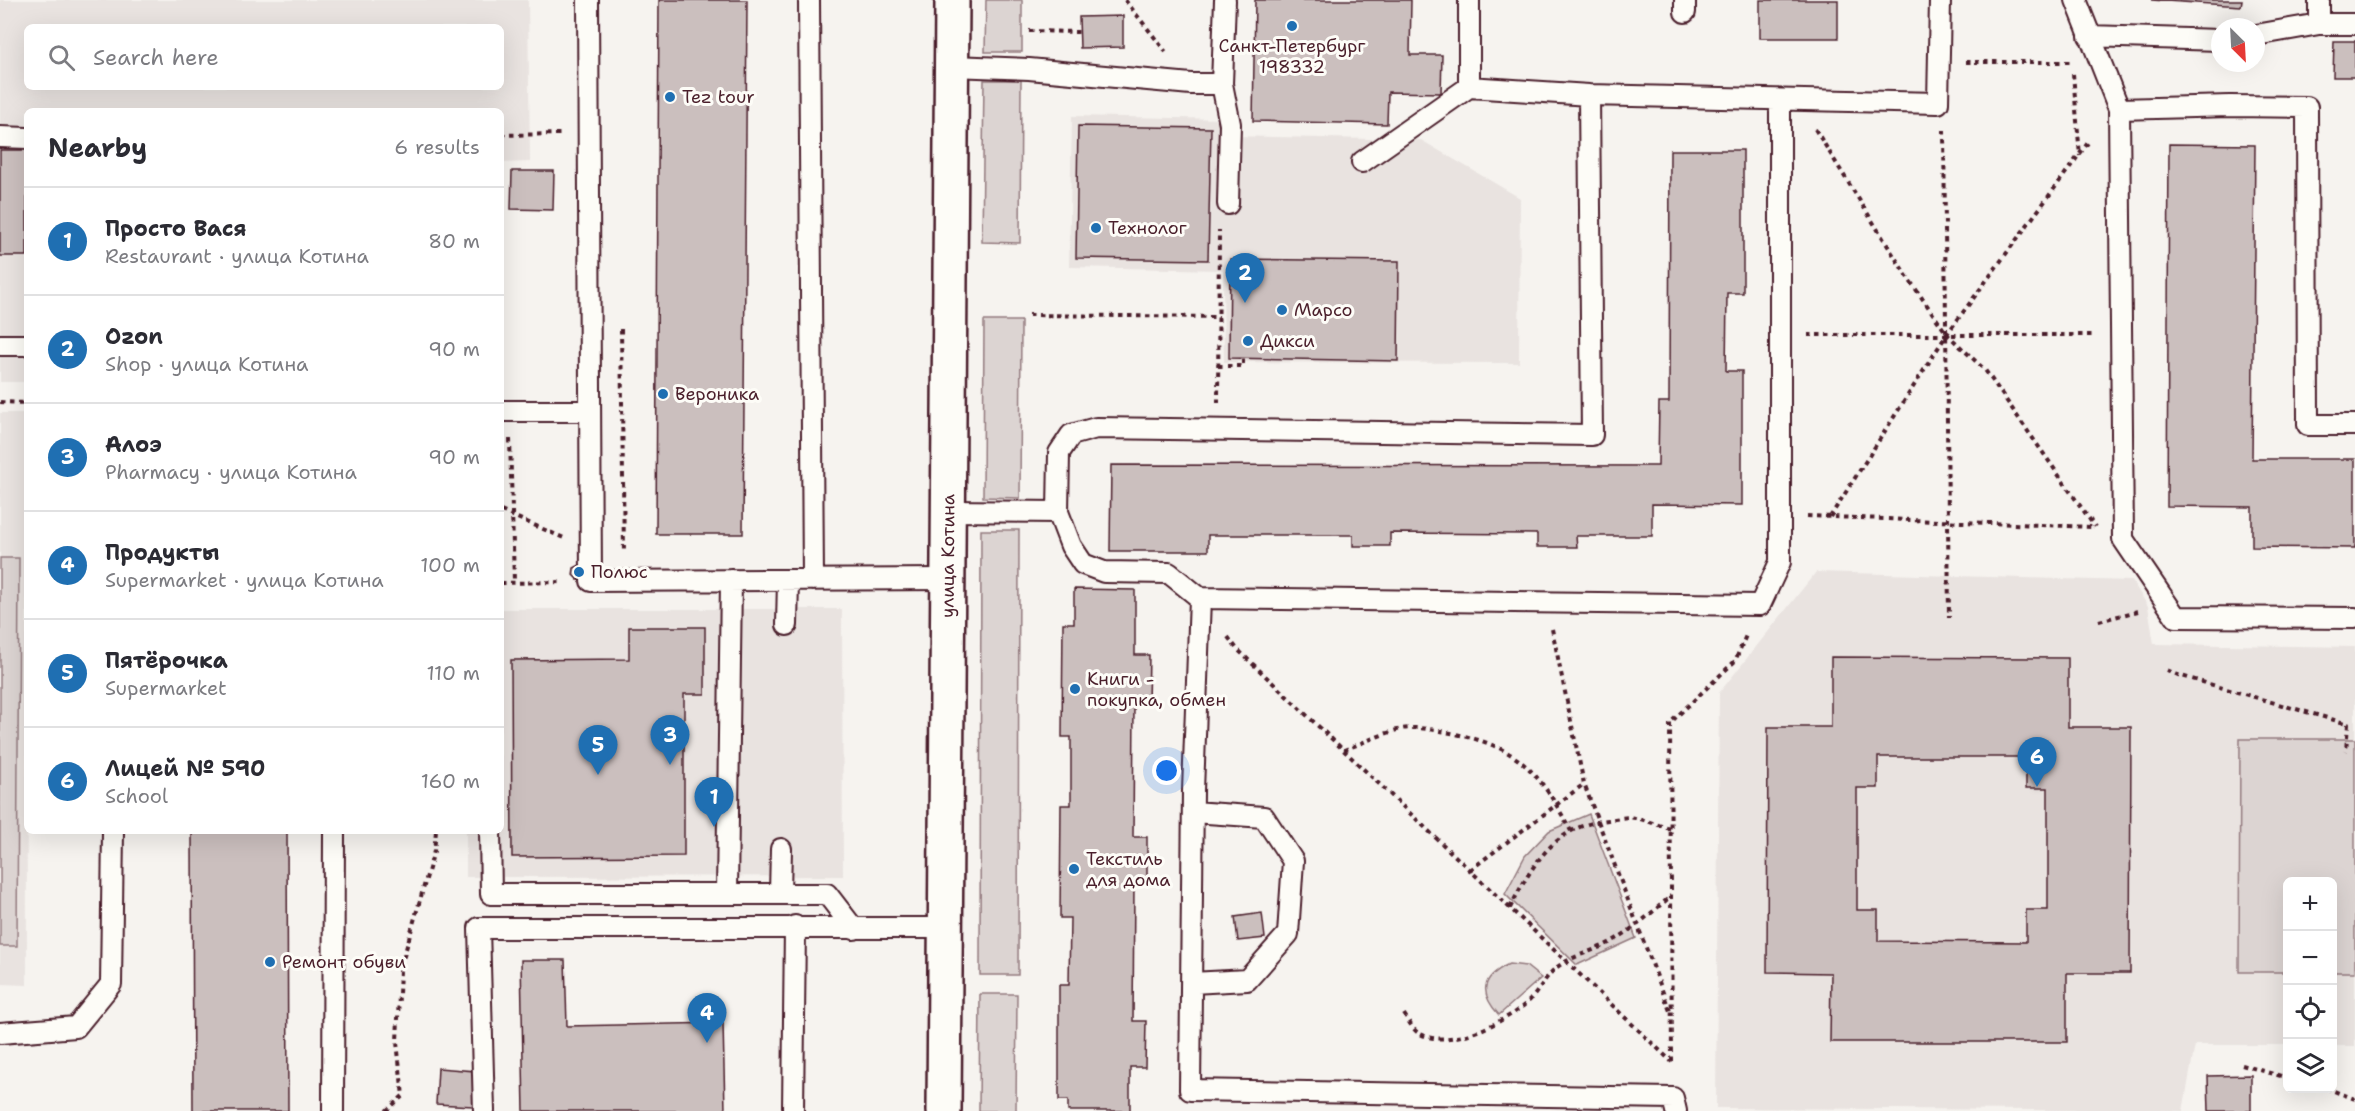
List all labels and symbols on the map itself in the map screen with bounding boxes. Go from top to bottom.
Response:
north arrow [2211,18,2265,72]
marker: Санкт-Петербург 198332 [1285,19,1299,33]
place label: Санкт-Петербург 198332 [1219,34,1365,79]
place label: Tez tour [682,85,755,109]
marker: Tez tour [663,90,677,104]
place label: Технолог [1108,216,1187,240]
marker: Технолог [1089,221,1103,235]
pin: 2 [1226,254,1264,303]
place label: Марсо [1294,298,1352,322]
marker: Марсо [1275,303,1289,317]
place label: Дикси [1260,329,1315,353]
marker: Дикси [1241,334,1255,348]
place label: Вероника [675,382,759,406]
marker: Вероника [656,387,670,401]
street label: улица Котина [936,494,960,618]
place label: Полюс [591,560,648,584]
marker: Полюс [572,565,586,579]
place label: Книги - покупка, обмен [1087,667,1226,712]
marker: Книги - покупка, обмен [1068,682,1082,696]
pin: 3 [650,716,690,765]
pin: 5 [578,726,618,775]
pin: 6 [2018,738,2056,787]
your location [1152,756,1181,785]
pin: 1 [694,778,734,827]
place label: Текстиль для дома [1086,847,1171,892]
marker: Текстиль для дома [1067,862,1081,876]
place label: Ремонт обуви [282,950,406,974]
marker: Ремонт обуви [263,955,277,969]
pin: 4 [688,994,726,1043]

